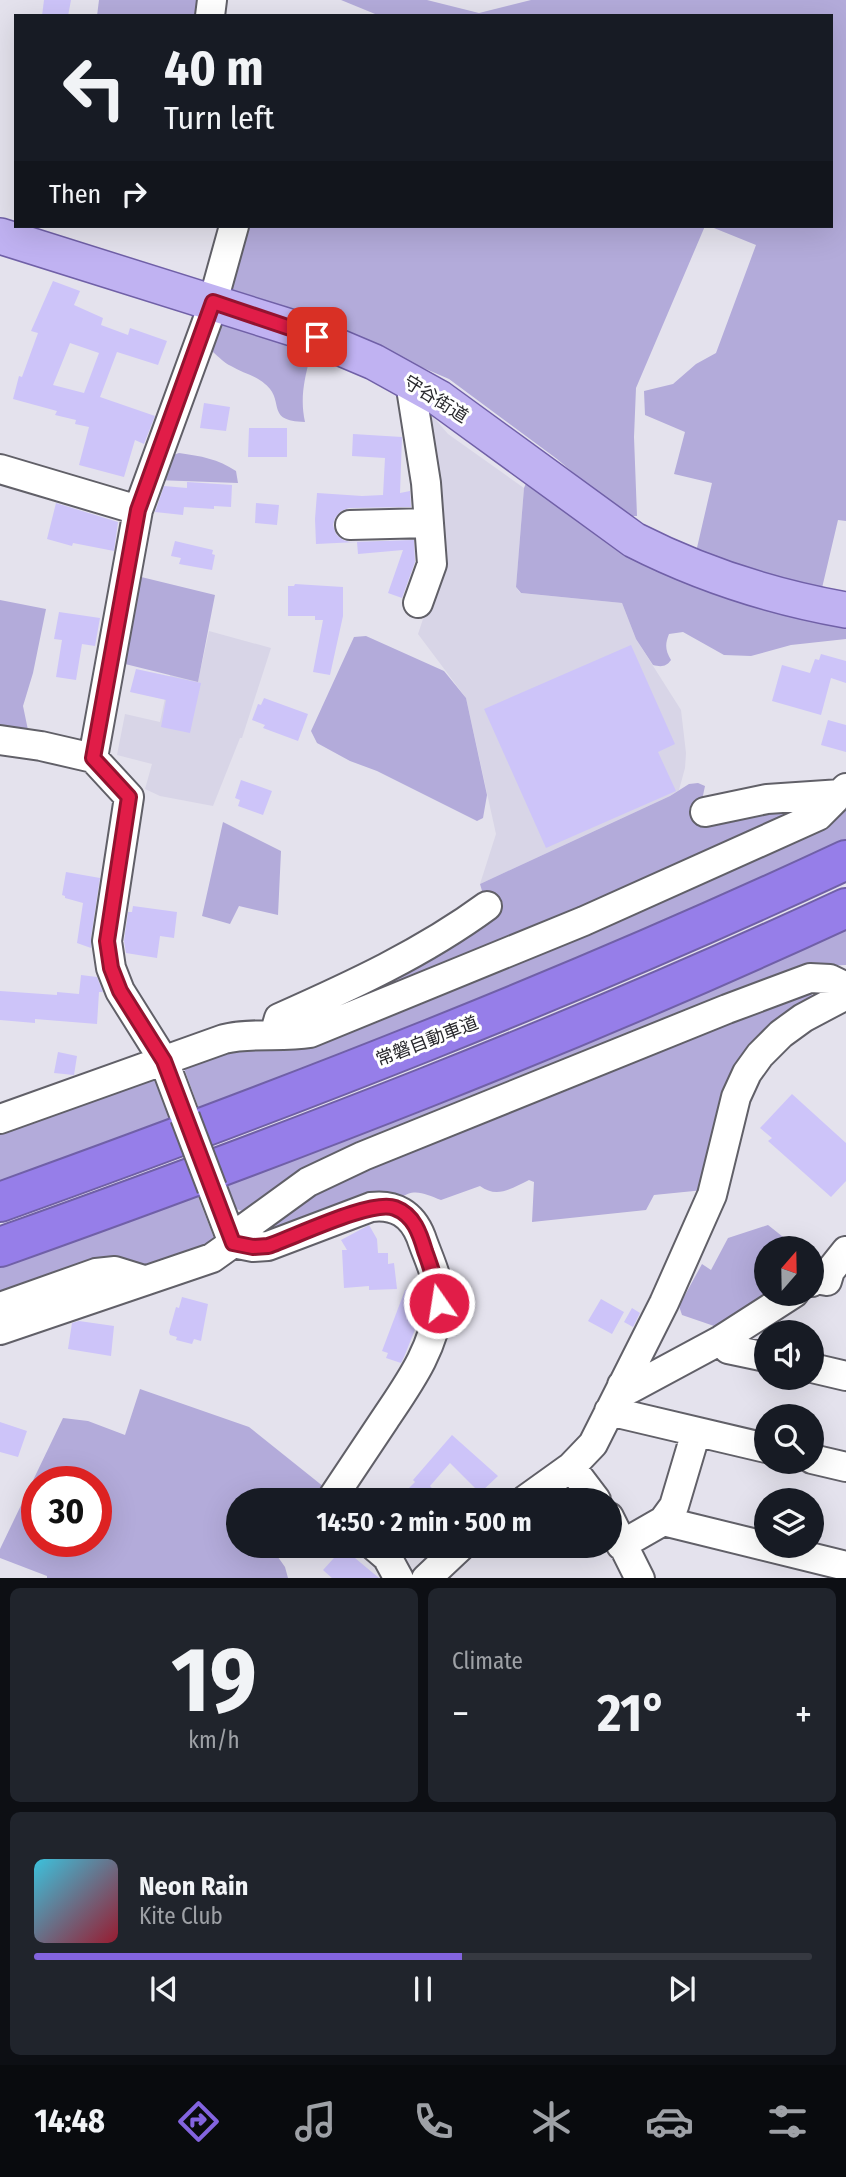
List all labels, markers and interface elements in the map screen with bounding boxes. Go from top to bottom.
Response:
text: 40 m [164,39,264,98]
icon: left [49,42,140,133]
text: Turn left [164,99,274,137]
icon: right [115,175,153,213]
text: Then [49,179,101,210]
pin [287,307,347,367]
icon: arrive [298,318,336,356]
street label: 守谷街道 [400,371,472,427]
street label: 常磐自動車道 [373,1011,481,1071]
north arrow [754,1236,824,1306]
map controls [754,1236,824,1558]
position arrow [402,1266,476,1340]
button: sound [754,1320,824,1390]
button: search [754,1404,824,1474]
speed limit sign: 30 [21,1466,112,1557]
button: layers [754,1488,824,1558]
text: 14:50 · 2 min · 500 m [316,1507,532,1538]
text: 19 [171,1626,257,1735]
text: Climate [452,1647,523,1675]
text: 21° [597,1682,667,1745]
text: − [452,1691,469,1737]
text: + [795,1691,812,1737]
text: km/h [188,1726,240,1754]
text: Neon Rain [139,1871,248,1902]
text: Kite Club [139,1902,223,1930]
icon: previous [145,1970,183,2008]
icon: pause [404,1970,442,2008]
icon: next [663,1970,701,2008]
icon: directions [174,2097,223,2146]
icon: music [291,2097,340,2146]
icon: phone [409,2097,458,2146]
icon: climate [527,2097,576,2146]
icon: car [645,2097,694,2146]
icon: filters [763,2097,812,2146]
text: 14:48 [34,2102,105,2140]

